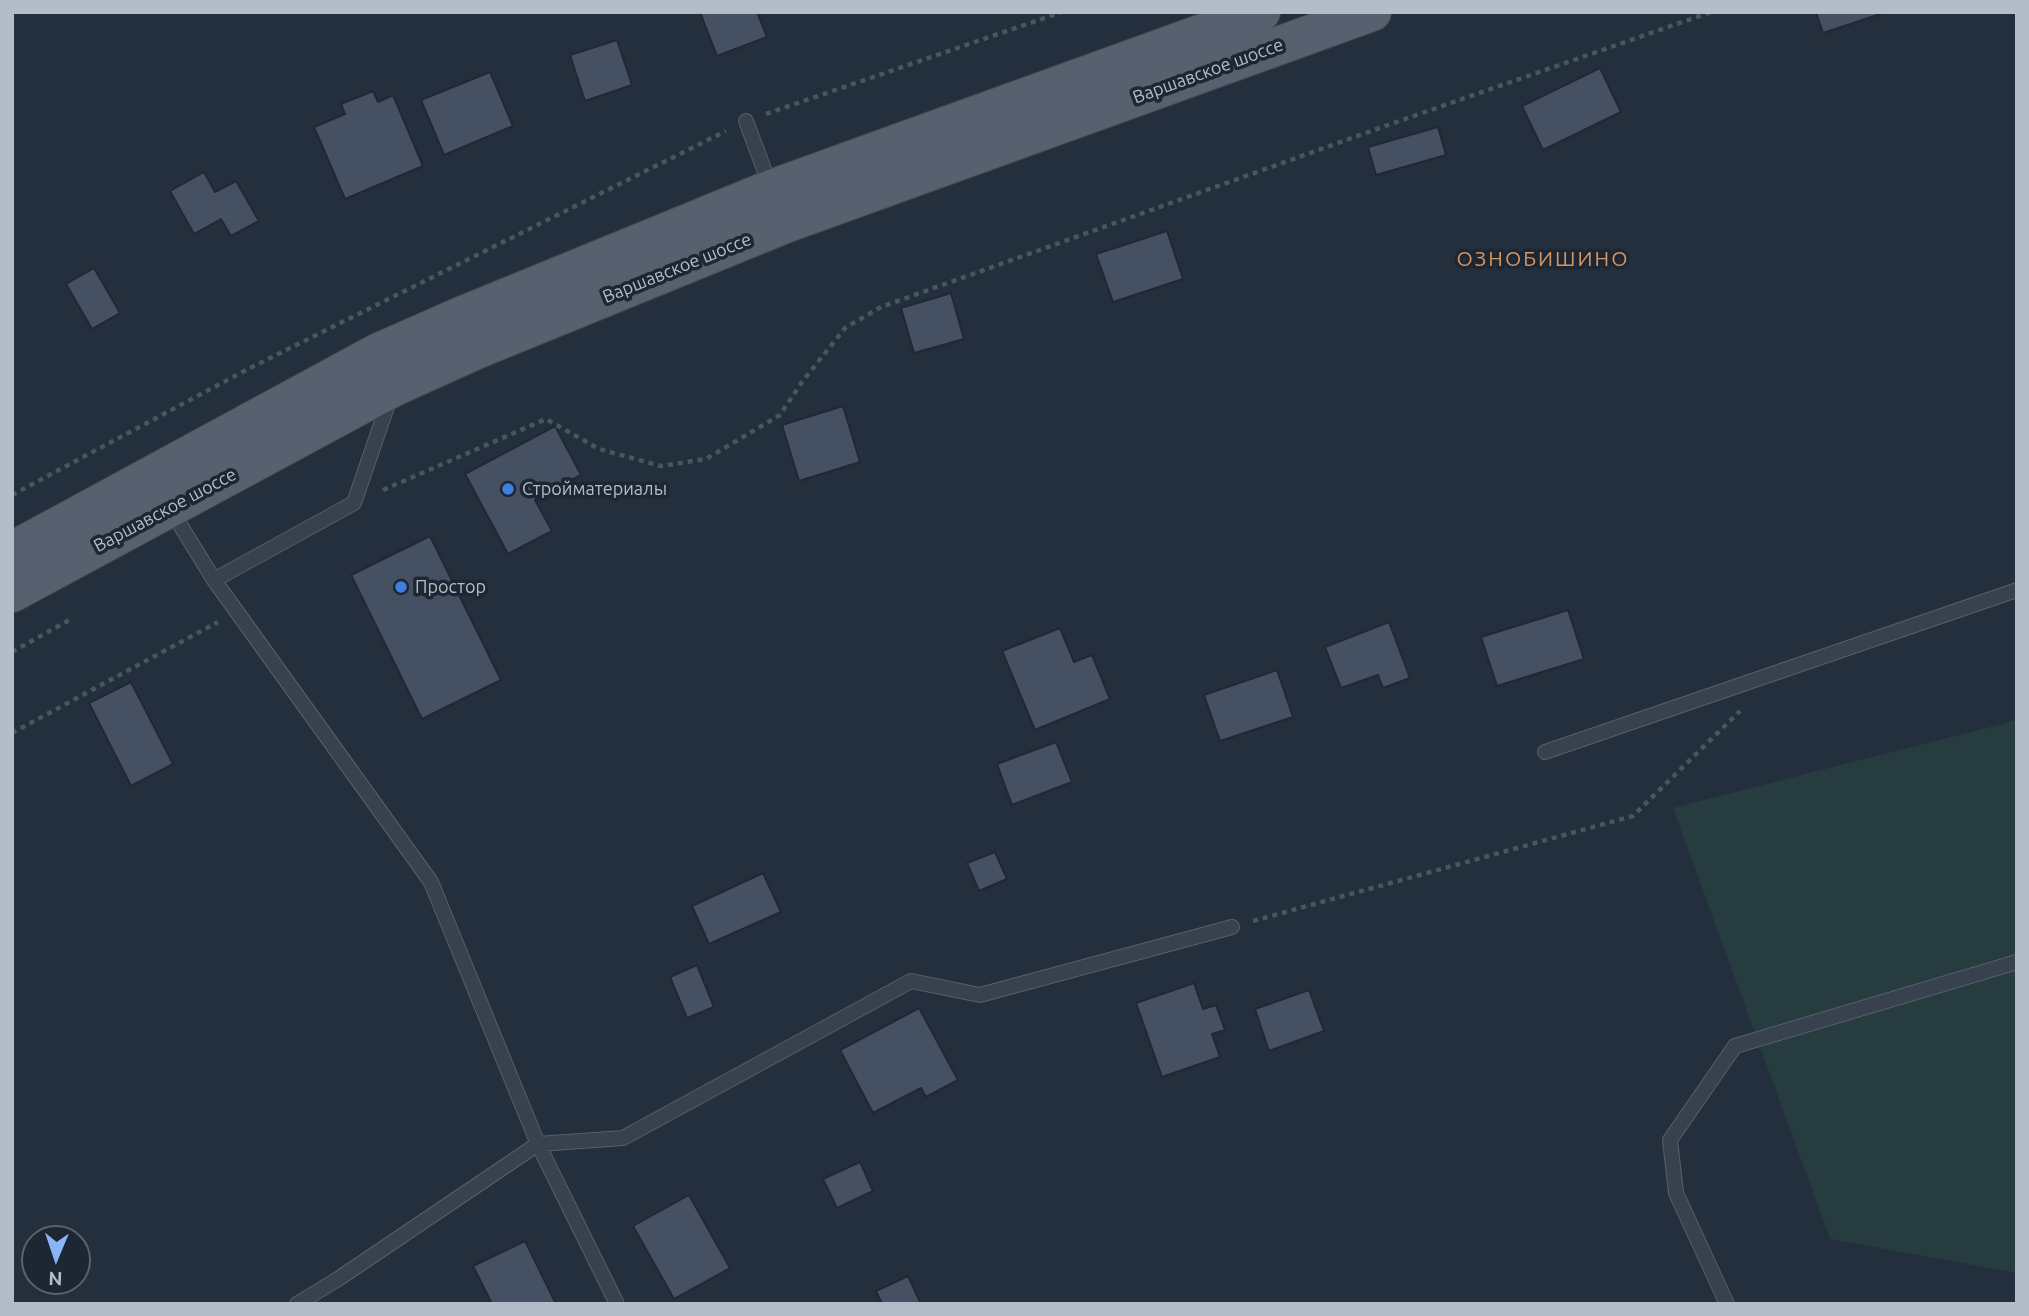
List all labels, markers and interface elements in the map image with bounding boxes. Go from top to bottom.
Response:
street label: Варшавское шоссе [1130,34,1286,108]
street label: Варшавское шоссе [599,228,755,308]
district label: ОЗНОБИШИНО [1458,246,1628,272]
street label: Варшавское шоссе [90,463,240,557]
place label: Стройматериалы [522,478,667,500]
marker: Стройматериалы [500,481,516,497]
place label: Простор [415,576,486,598]
marker: Простор [393,579,409,595]
north arrow [21,1225,91,1295]
text: N [48,1268,63,1290]

